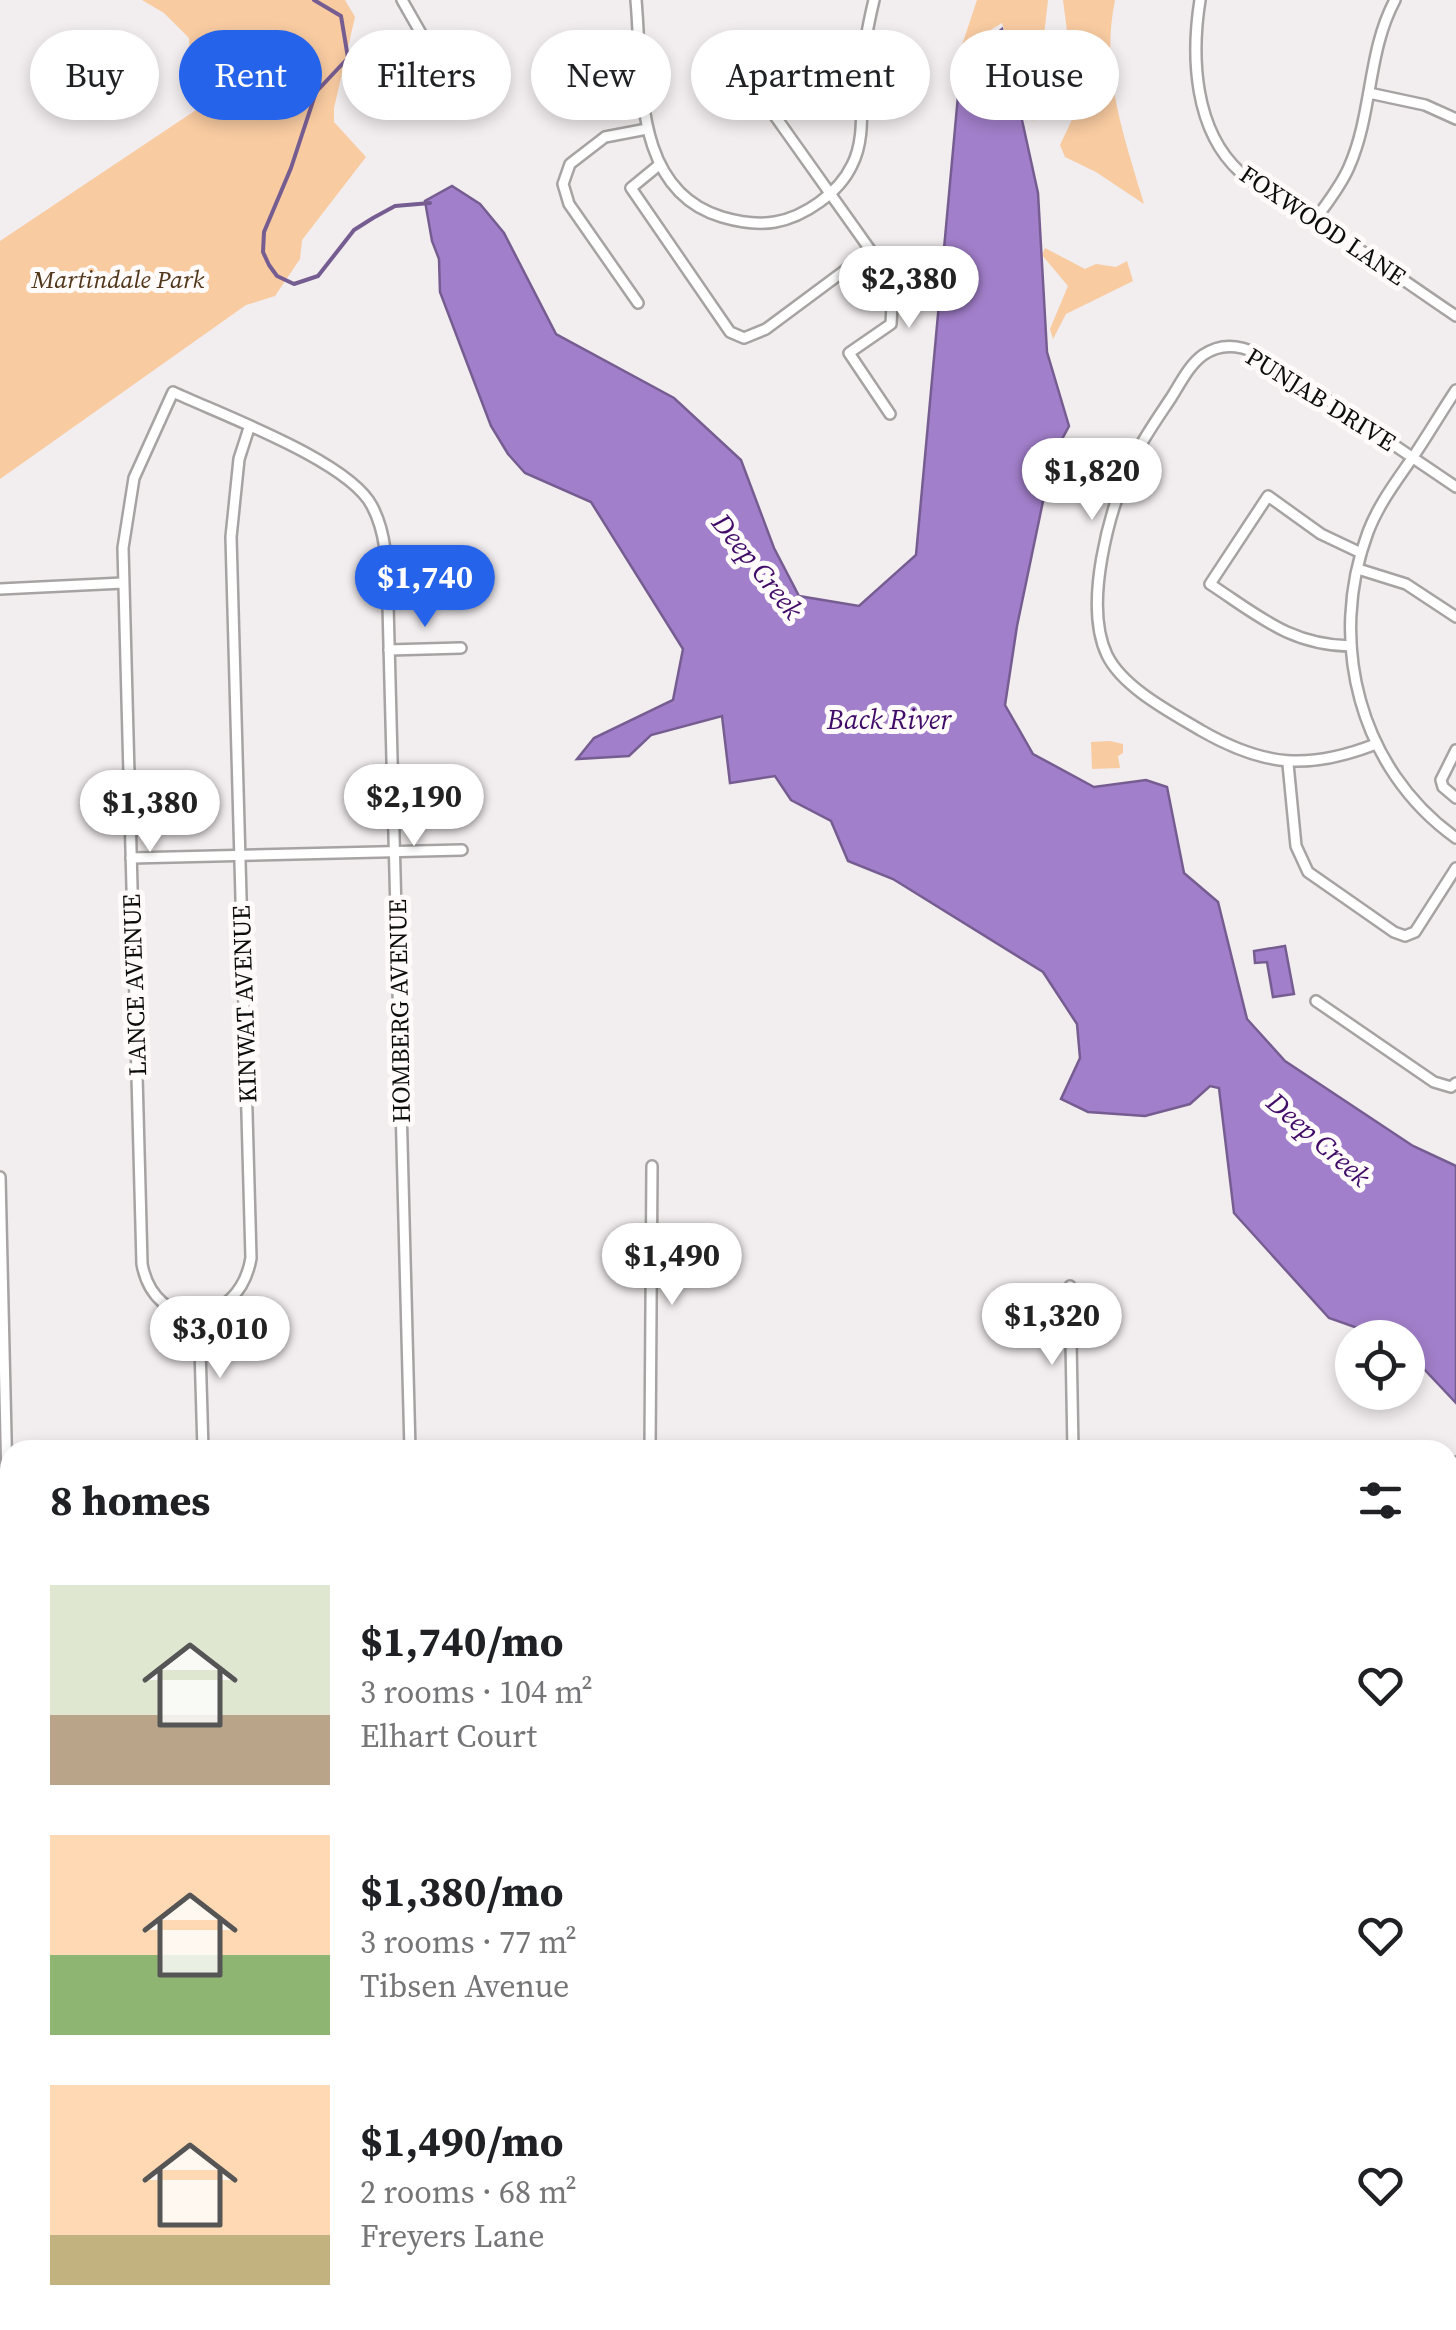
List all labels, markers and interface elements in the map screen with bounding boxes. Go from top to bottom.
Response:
chip: Buy [30,30,159,120]
chip: Rent [179,30,322,120]
chip: Filters [342,30,511,120]
chip: New [531,30,671,120]
chip: Apartment [691,30,930,120]
chip: House [950,30,1119,120]
street label: FOXWOOD LANE [1233,157,1413,293]
pin: $2,380 [828,246,990,331]
text: $2,380 [861,256,957,300]
park label: Martindale Park [31,262,205,296]
street label: PUNJAB DRIVE [1239,339,1403,459]
pin: $1,820 [1011,438,1173,523]
text: $1,820 [1044,448,1140,492]
water label: Deep Creek [703,504,813,628]
pin: $1,740 [344,545,506,630]
text: $1,740 [377,555,473,599]
water label: Back River [826,700,952,738]
pin: $2,190 [333,764,495,849]
pin: $1,380 [69,770,231,855]
text: $2,190 [366,774,462,818]
text: $1,380 [102,780,198,824]
street label: LANCE AVENUE [114,893,154,1077]
street label: HOMBERG AVENUE [380,899,418,1123]
street label: KINWAT AVENUE [224,905,264,1103]
water label: Deep Creek [1258,1083,1380,1195]
pin: $1,490 [591,1223,753,1308]
text: $1,490 [624,1233,720,1277]
pin: $1,320 [971,1283,1133,1368]
text: $1,320 [1004,1293,1100,1337]
pin: $3,010 [139,1296,301,1381]
text: $3,010 [172,1306,268,1350]
map controls [1335,1320,1425,1410]
button: locate [1335,1320,1425,1410]
text: 8 homes [50,1471,210,1529]
icon: filters [1353,1473,1408,1528]
text: $1,740/mo [360,1612,563,1670]
icon: home [130,1625,250,1745]
icon: heart [1353,1658,1408,1713]
text: 3 rooms · 104 m² [360,1670,593,1714]
text: Elhart Court [360,1714,537,1758]
text: $1,380/mo [360,1862,563,1920]
icon: home [130,1875,250,1995]
icon: heart [1353,1908,1408,1963]
text: 3 rooms · 77 m² [360,1920,577,1964]
text: Tibsen Avenue [360,1964,569,2008]
text: $1,490/mo [360,2112,563,2170]
icon: home [130,2125,250,2245]
icon: heart [1353,2158,1408,2213]
text: 2 rooms · 68 m² [360,2170,577,2214]
text: Freyers Lane [360,2214,545,2258]

